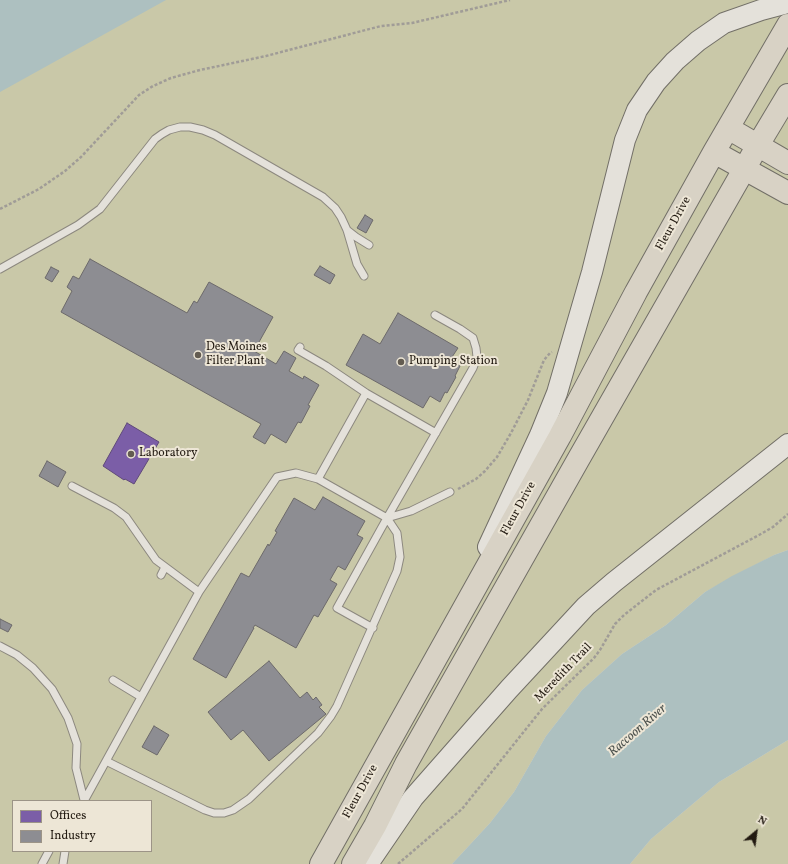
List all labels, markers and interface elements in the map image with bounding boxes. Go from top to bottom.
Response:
street label: Fleur Drive [653,194,695,254]
place label: Des Moines Filter Plant [206,341,267,369]
marker: Des Moines Filter Plant [193,350,203,360]
place label: Pumping Station [409,355,498,369]
marker: Pumping Station [396,357,406,367]
place label: Laboratory [139,447,197,461]
marker: Laboratory [126,449,136,459]
street label: Fleur Drive [498,479,540,539]
street label: Meredith Trail [532,641,596,705]
water label: Raccoon River [606,702,670,760]
street label: Fleur Drive [340,762,382,822]
legend [12,800,152,852]
text: Offices [50,808,86,824]
north arrow [736,812,776,852]
text: N [755,813,769,830]
text: Industry [50,828,96,844]

